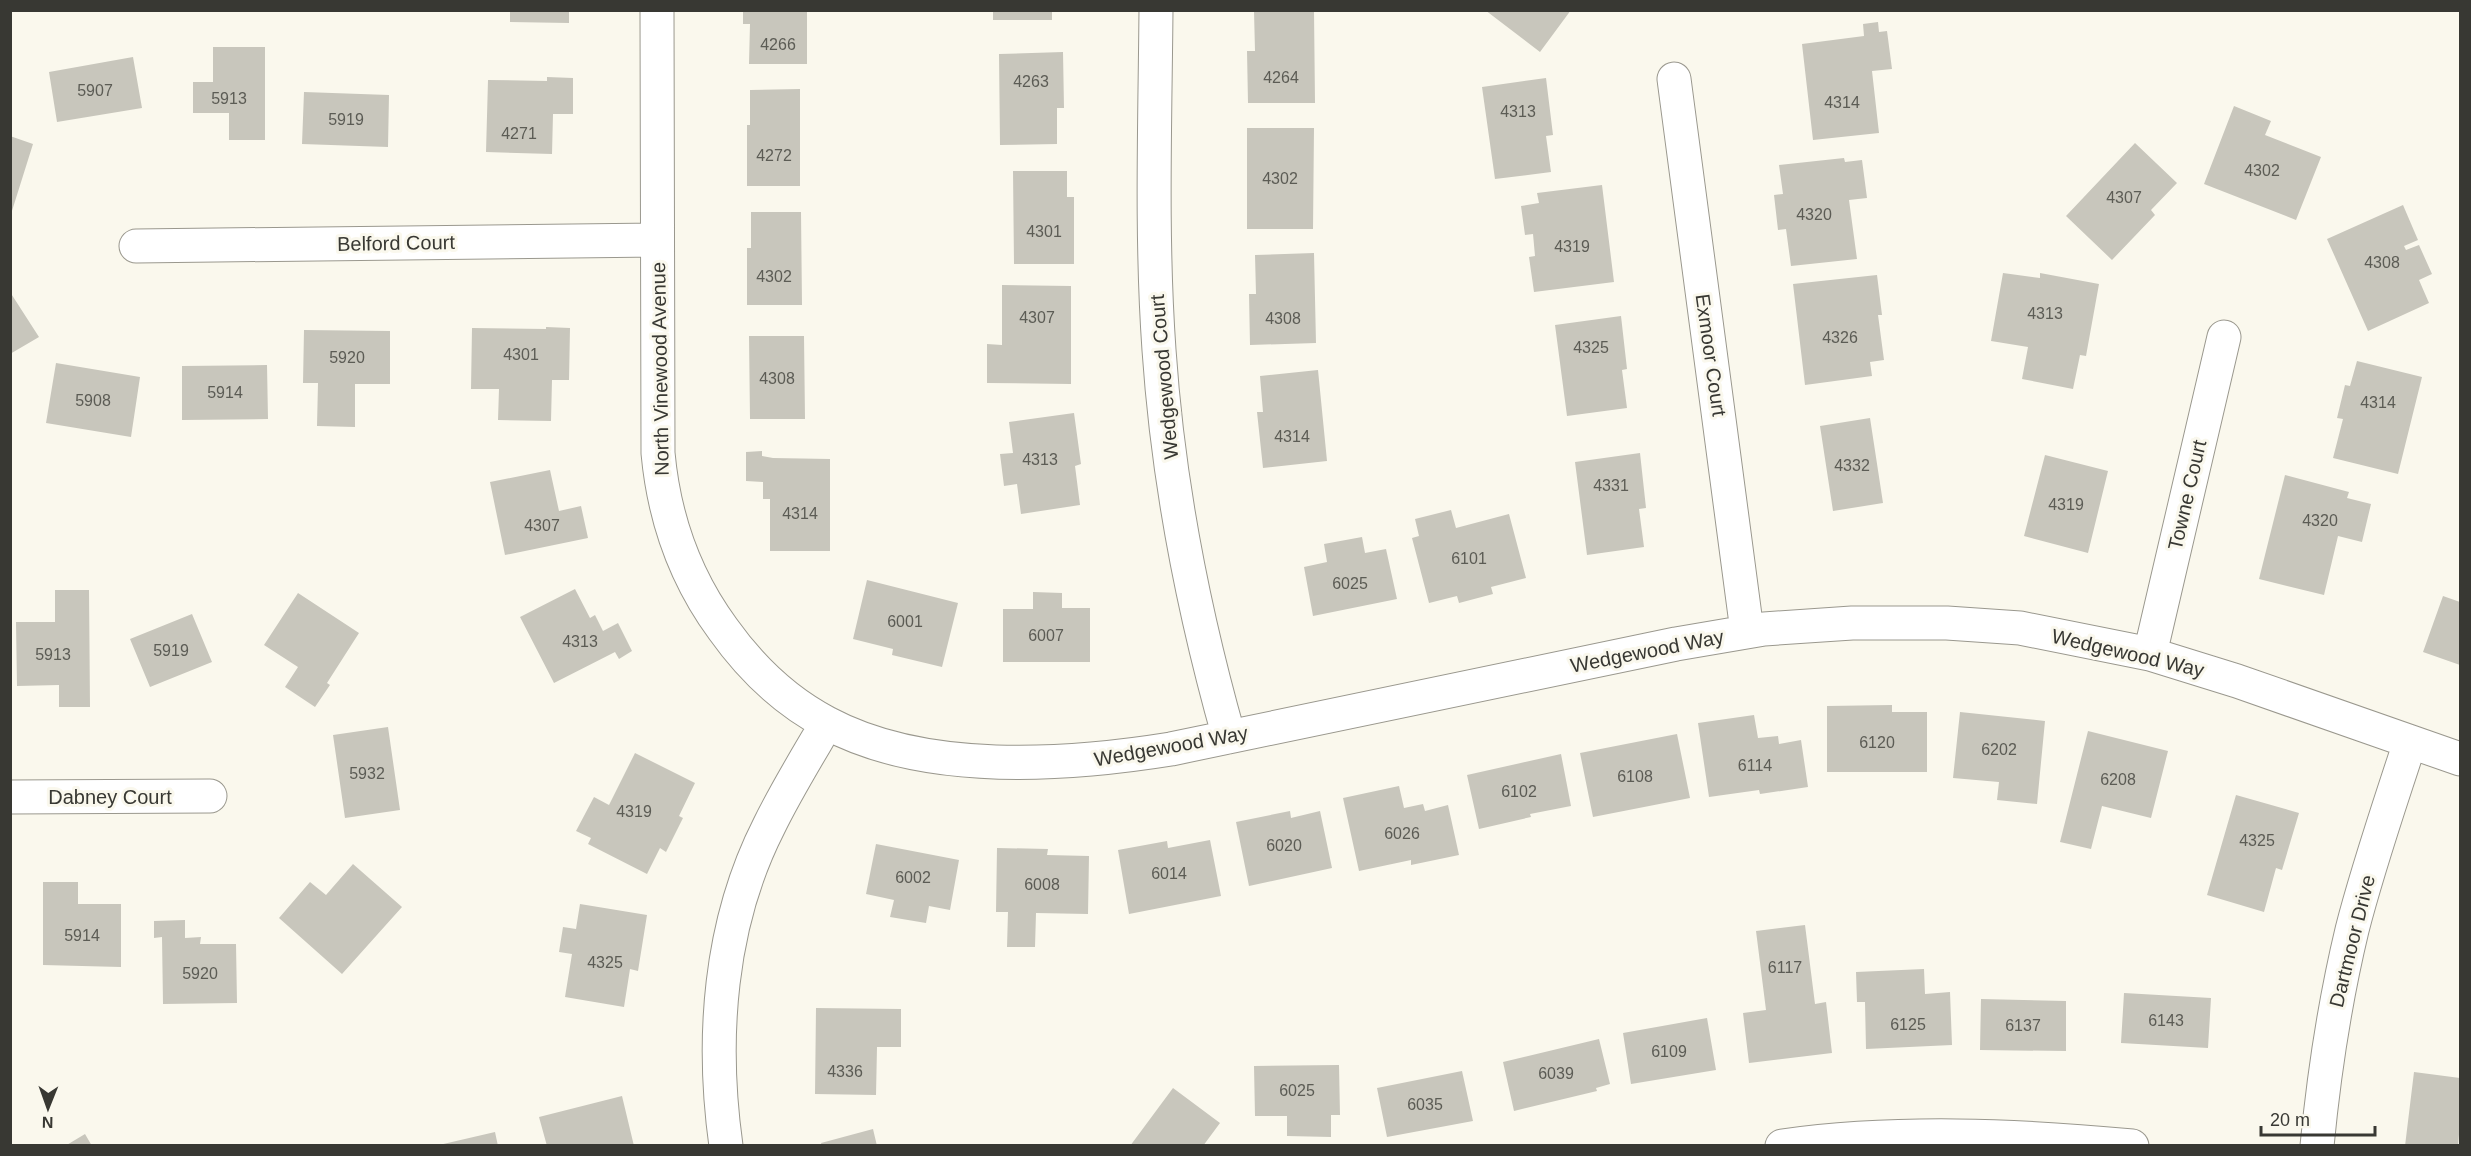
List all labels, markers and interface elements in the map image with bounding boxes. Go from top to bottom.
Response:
house number: 4266 [760,36,796,53]
house number: 4264 [1263,69,1299,86]
house number: 4263 [1013,73,1049,90]
house number: 5907 [77,82,113,99]
house number: 5913 [211,90,247,107]
house number: 4314 [1824,94,1860,111]
house number: 4313 [1500,103,1536,120]
house number: 5919 [328,111,364,128]
house number: 4271 [501,125,537,142]
house number: 4272 [756,147,792,164]
house number: 4302 [2244,162,2280,179]
house number: 4302 [1262,170,1298,187]
house number: 4307 [2106,189,2142,206]
house number: 4320 [1796,206,1832,223]
house number: 4301 [1026,223,1062,240]
street label: Belford Court [337,231,456,255]
house number: 4319 [1554,238,1590,255]
house number: 4308 [2364,254,2400,271]
street label: North Vinewood Avenue [647,262,673,476]
house number: 4302 [756,268,792,285]
street label: Exmoor Court [1692,292,1731,418]
street label: Wedgewood Court [1146,293,1182,460]
house number: 4313 [2027,305,2063,322]
house number: 4307 [1019,309,1055,326]
house number: 4308 [1265,310,1301,327]
house number: 4326 [1822,329,1858,346]
house number: 4325 [1573,339,1609,356]
house number: 4301 [503,346,539,363]
house number: 5920 [329,349,365,366]
house number: 4308 [759,370,795,387]
house number: 5914 [207,384,243,401]
house number: 5908 [75,392,111,409]
house number: 4314 [2360,394,2396,411]
house number: 4314 [1274,428,1310,445]
street label: Towne Court [2164,437,2210,552]
house number: 4313 [1022,451,1058,468]
house number: 4332 [1834,457,1870,474]
house number: 4331 [1593,477,1629,494]
house number: 4319 [2048,496,2084,513]
house number: 4314 [782,505,818,522]
house number: 4320 [2302,512,2338,529]
house number: 4307 [524,517,560,534]
house number: 6101 [1451,550,1487,567]
house number: 6025 [1332,575,1368,592]
house number: 6001 [887,613,923,630]
street label: Wedgewood Way [1569,625,1725,677]
street label: Wedgewood Way [2050,625,2206,681]
house number: 6007 [1028,627,1064,644]
house number: 4313 [562,633,598,650]
house number: 5919 [153,642,189,659]
house number: 5913 [35,646,71,663]
street label: Wedgewood Way [1092,722,1250,770]
house number: 6120 [1859,734,1895,751]
house number: 6202 [1981,741,2017,758]
house number: 6114 [1738,757,1772,774]
house number: 5932 [349,765,385,782]
house number: 6108 [1617,768,1653,785]
house number: 6208 [2100,771,2136,788]
house number: 6102 [1501,783,1537,800]
street label: Dabney Court [48,786,172,808]
house number: 4319 [616,803,652,820]
house number: 6026 [1384,825,1420,842]
house number: 4325 [2239,832,2275,849]
house number: 6020 [1266,837,1302,854]
house number: 6014 [1151,865,1187,882]
house number: 6002 [895,869,931,886]
street label: Dartmoor Drive [2325,873,2379,1009]
house number: 6008 [1024,876,1060,893]
house number: 5914 [64,927,100,944]
house number: 4325 [587,954,623,971]
house number: 6117 [1768,959,1802,976]
house number: 5920 [182,965,218,982]
house number: 6143 [2148,1012,2184,1029]
house number: 6125 [1890,1016,1926,1033]
house number: 6137 [2005,1017,2041,1034]
house number: 6109 [1651,1043,1687,1060]
house number: 4336 [827,1063,863,1080]
house number: 6039 [1538,1065,1574,1082]
north arrow [18,1078,78,1138]
house number: 6025 [1279,1082,1315,1099]
house number: 6035 [1407,1096,1443,1113]
scale bar [2261,1099,2375,1137]
text: 20 m [2270,1110,2310,1130]
text: N [42,1114,54,1131]

